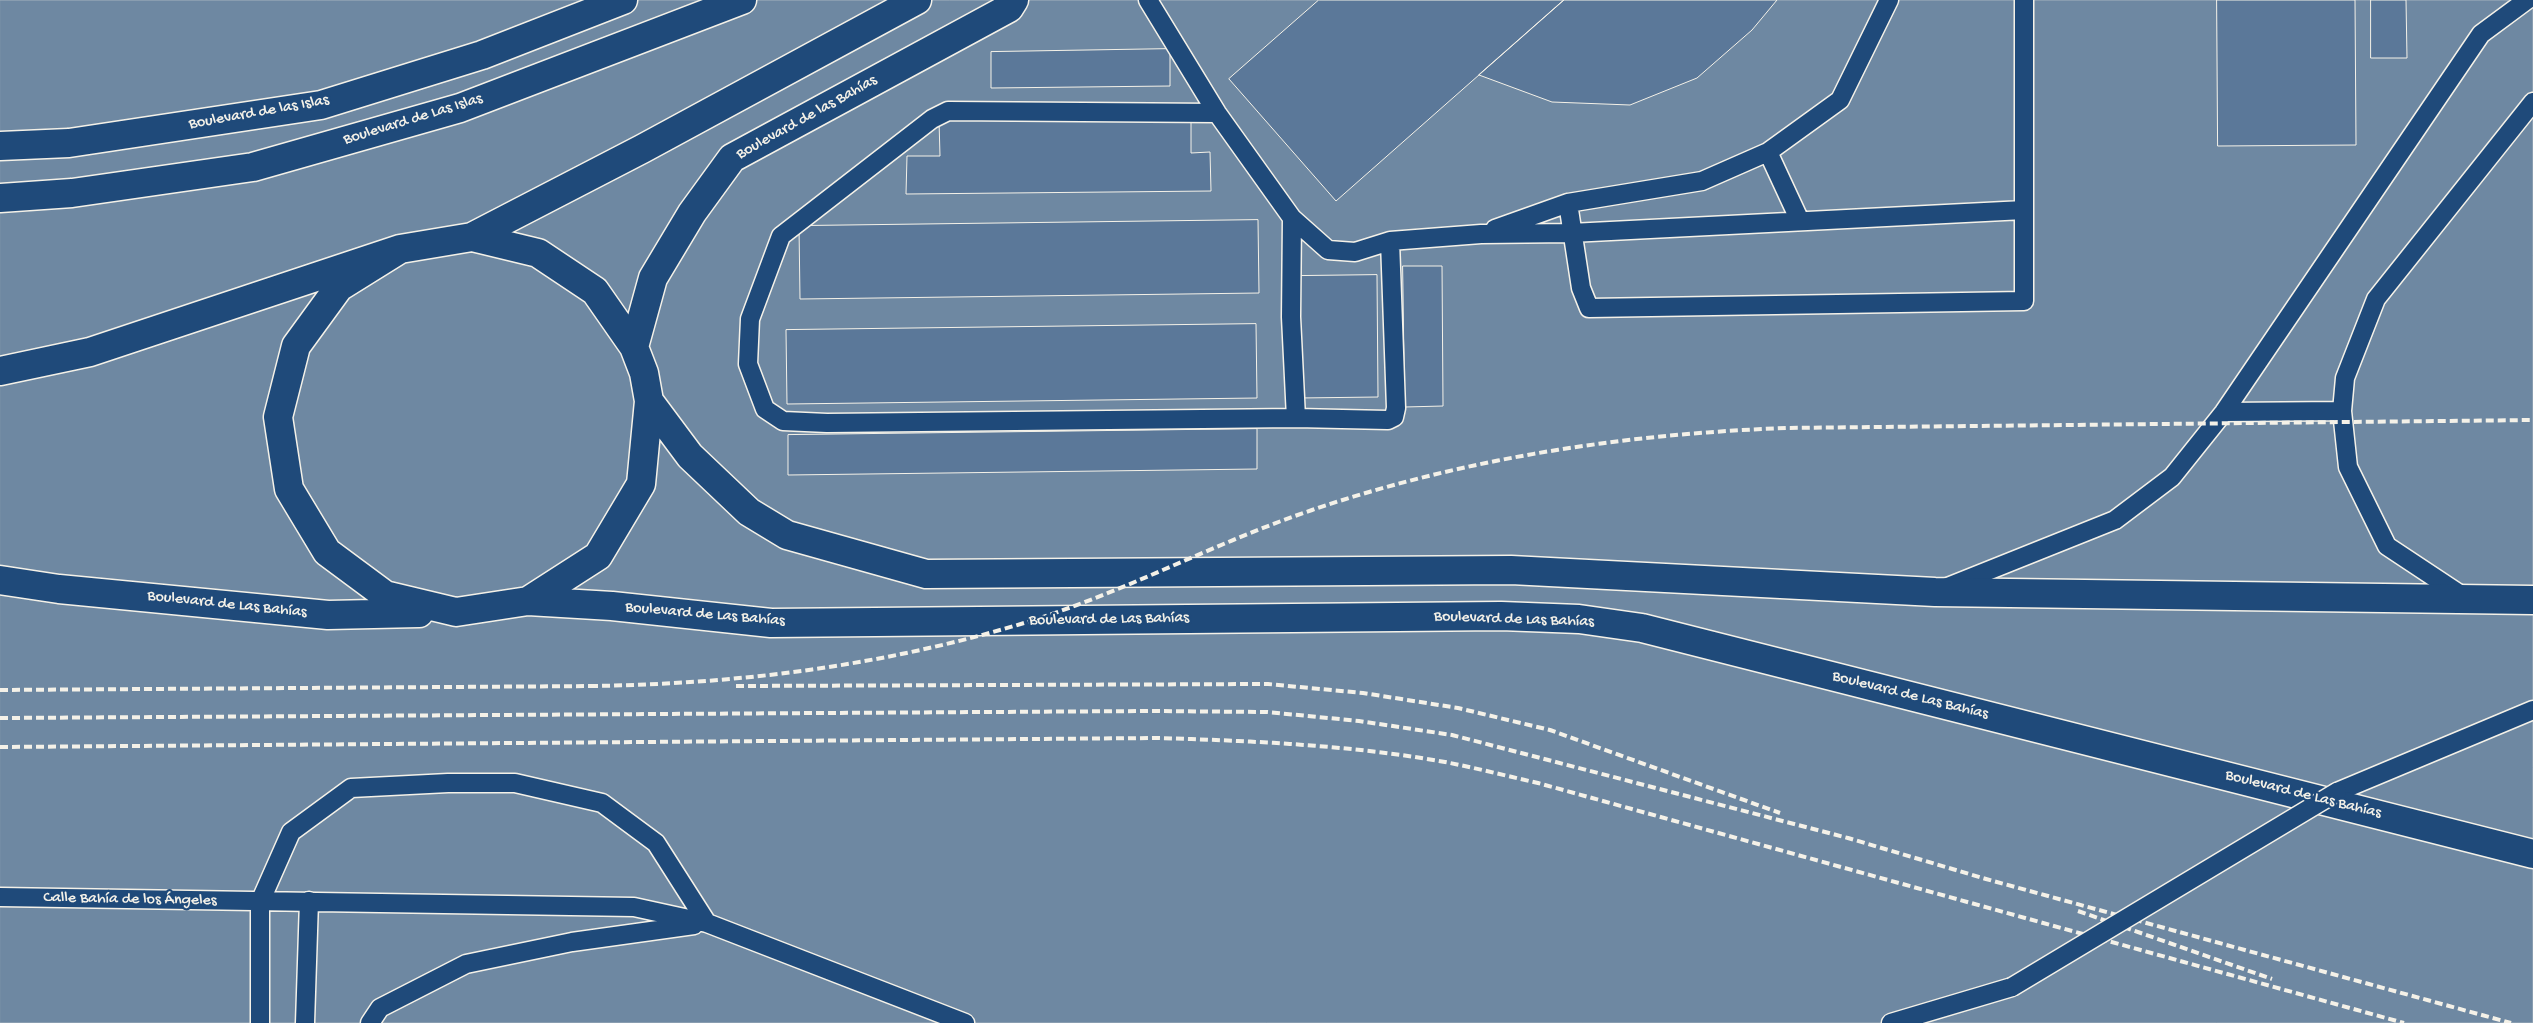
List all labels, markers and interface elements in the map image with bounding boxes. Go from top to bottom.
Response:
street label: Boulevard de las Bahías [733,71,881,165]
street label: Boulevard de Las Islas [341,90,485,150]
street label: Boulevard de las Islas [187,91,331,135]
street label: Boulevard de Las Bahías [146,587,308,623]
street label: Boulevard de Las Bahías [624,598,786,632]
street label: Boulevard de Las Bahías [1434,608,1594,632]
street label: Boulevard de Las Bahías [1029,609,1189,631]
street label: Boulevard de Las Bahías [1830,667,1990,725]
street label: Boulevard de Las Bahías [2223,766,2383,824]
street label: Calle Bahía de los Ángeles [43,889,217,911]

